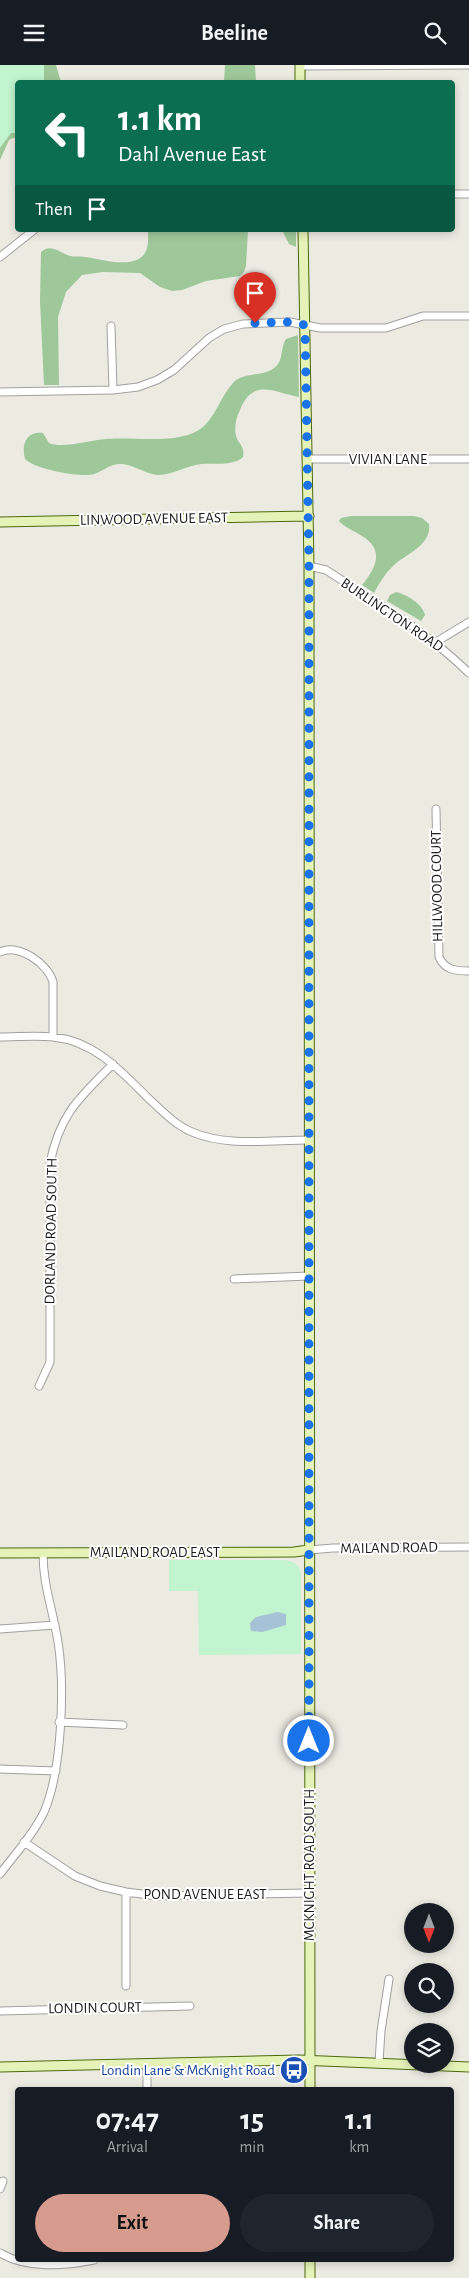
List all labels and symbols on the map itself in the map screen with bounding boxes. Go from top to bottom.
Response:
pin [234,272,276,323]
street label: VIVIAN LANE [349,452,427,467]
street label: LINWOOD AVENUE EAST [80,510,229,528]
street label: BURLINGTON ROAD [338,575,446,655]
street label: HILLWOOD COURT [429,829,445,942]
street label: DORLAND ROAD SOUTH [42,1157,60,1305]
street label: MAILAND ROAD [340,1540,438,1556]
street label: MAILAND ROAD EAST [90,1545,221,1560]
position arrow [282,1714,334,1766]
street label: MCKNIGHT ROAD SOUTH [302,1789,317,1941]
street label: POND AVENUE EAST [143,1887,267,1902]
north arrow [404,1903,454,1953]
street label: LONDIN COURT [48,2000,143,2016]
bus stop icon: Londin Lane & McKnight Road [279,2055,309,2085]
place label: Londin Lane & McKnight Road [101,2063,275,2078]

